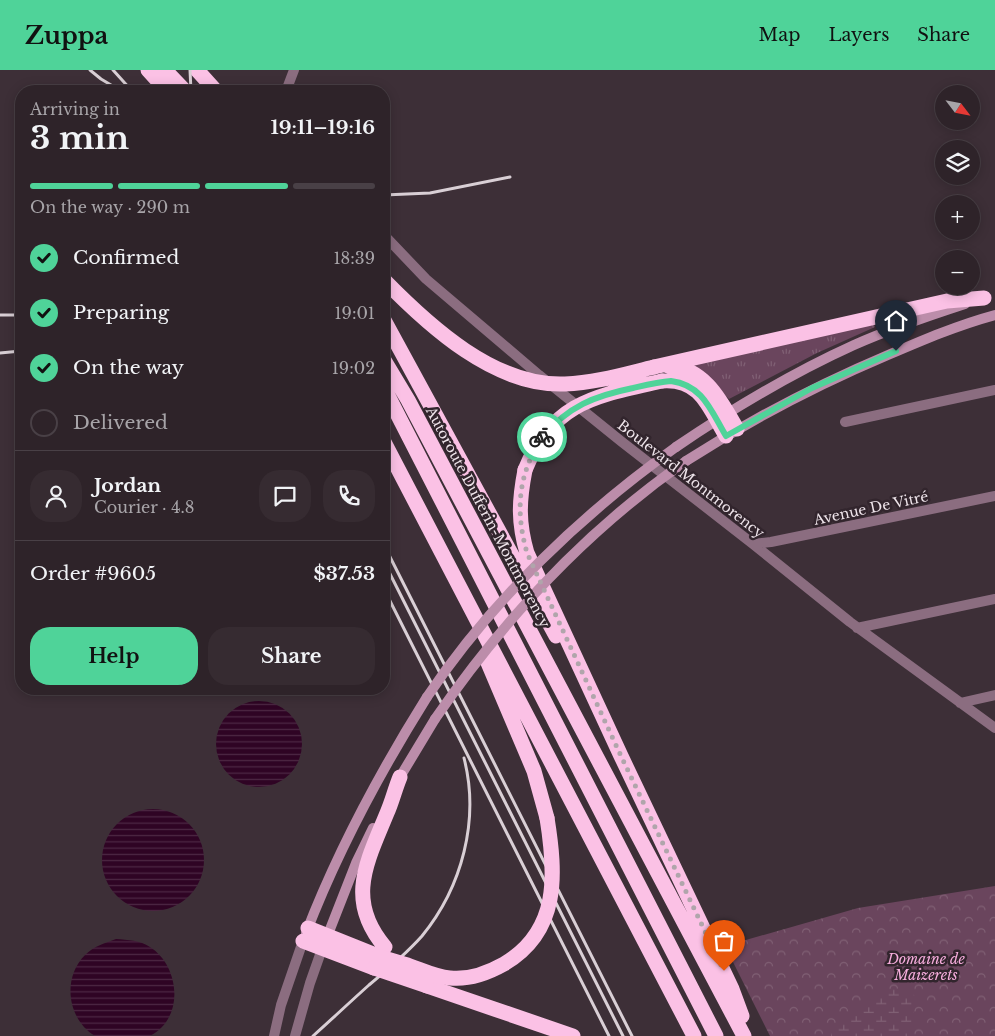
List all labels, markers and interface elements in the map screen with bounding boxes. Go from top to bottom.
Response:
text: Zuppa [25,21,108,50]
text: Map [759,24,800,46]
text: Layers [828,24,889,46]
text: Share [917,24,970,46]
north arrow [935,85,980,130]
map controls [935,85,980,295]
text: Arriving in [30,99,120,119]
text: 19:11–19:16 [270,116,375,139]
text: 3 min [30,118,129,158]
button: layers [935,140,980,185]
button: + [935,195,980,240]
text: On the way · 290 m [30,197,190,217]
icon: check [30,244,58,272]
text: Confirmed [73,246,179,269]
text: 18:39 [333,248,375,268]
button: − [935,250,980,295]
icon: check [30,299,58,327]
pin [875,300,917,351]
text: Preparing [73,301,169,324]
text: 19:01 [334,303,375,323]
icon: home [882,307,910,335]
icon: check [30,354,58,382]
text: On the way [73,356,184,379]
text: 19:02 [332,358,375,378]
street label: Autoroute Dufferin-Montmorency [421,402,554,631]
text: Delivered [73,411,168,434]
courier [517,412,567,462]
street label: Boulevard Montmorency [614,416,768,542]
icon: bike [528,423,556,451]
button: person [30,470,82,522]
button: chat [259,470,311,522]
button: phone [323,470,375,522]
text: Jordan [94,474,161,497]
street label: Avenue De Vitré [811,487,930,529]
text: Courier · 4.8 [94,497,195,517]
text: Order #9605 [30,562,156,585]
text: $37.53 [314,562,375,585]
button: Help [30,627,198,685]
button: Share [208,627,375,685]
pin [703,920,745,971]
icon: bag [710,927,738,955]
park label: Domaine de Maizerets [886,950,965,984]

